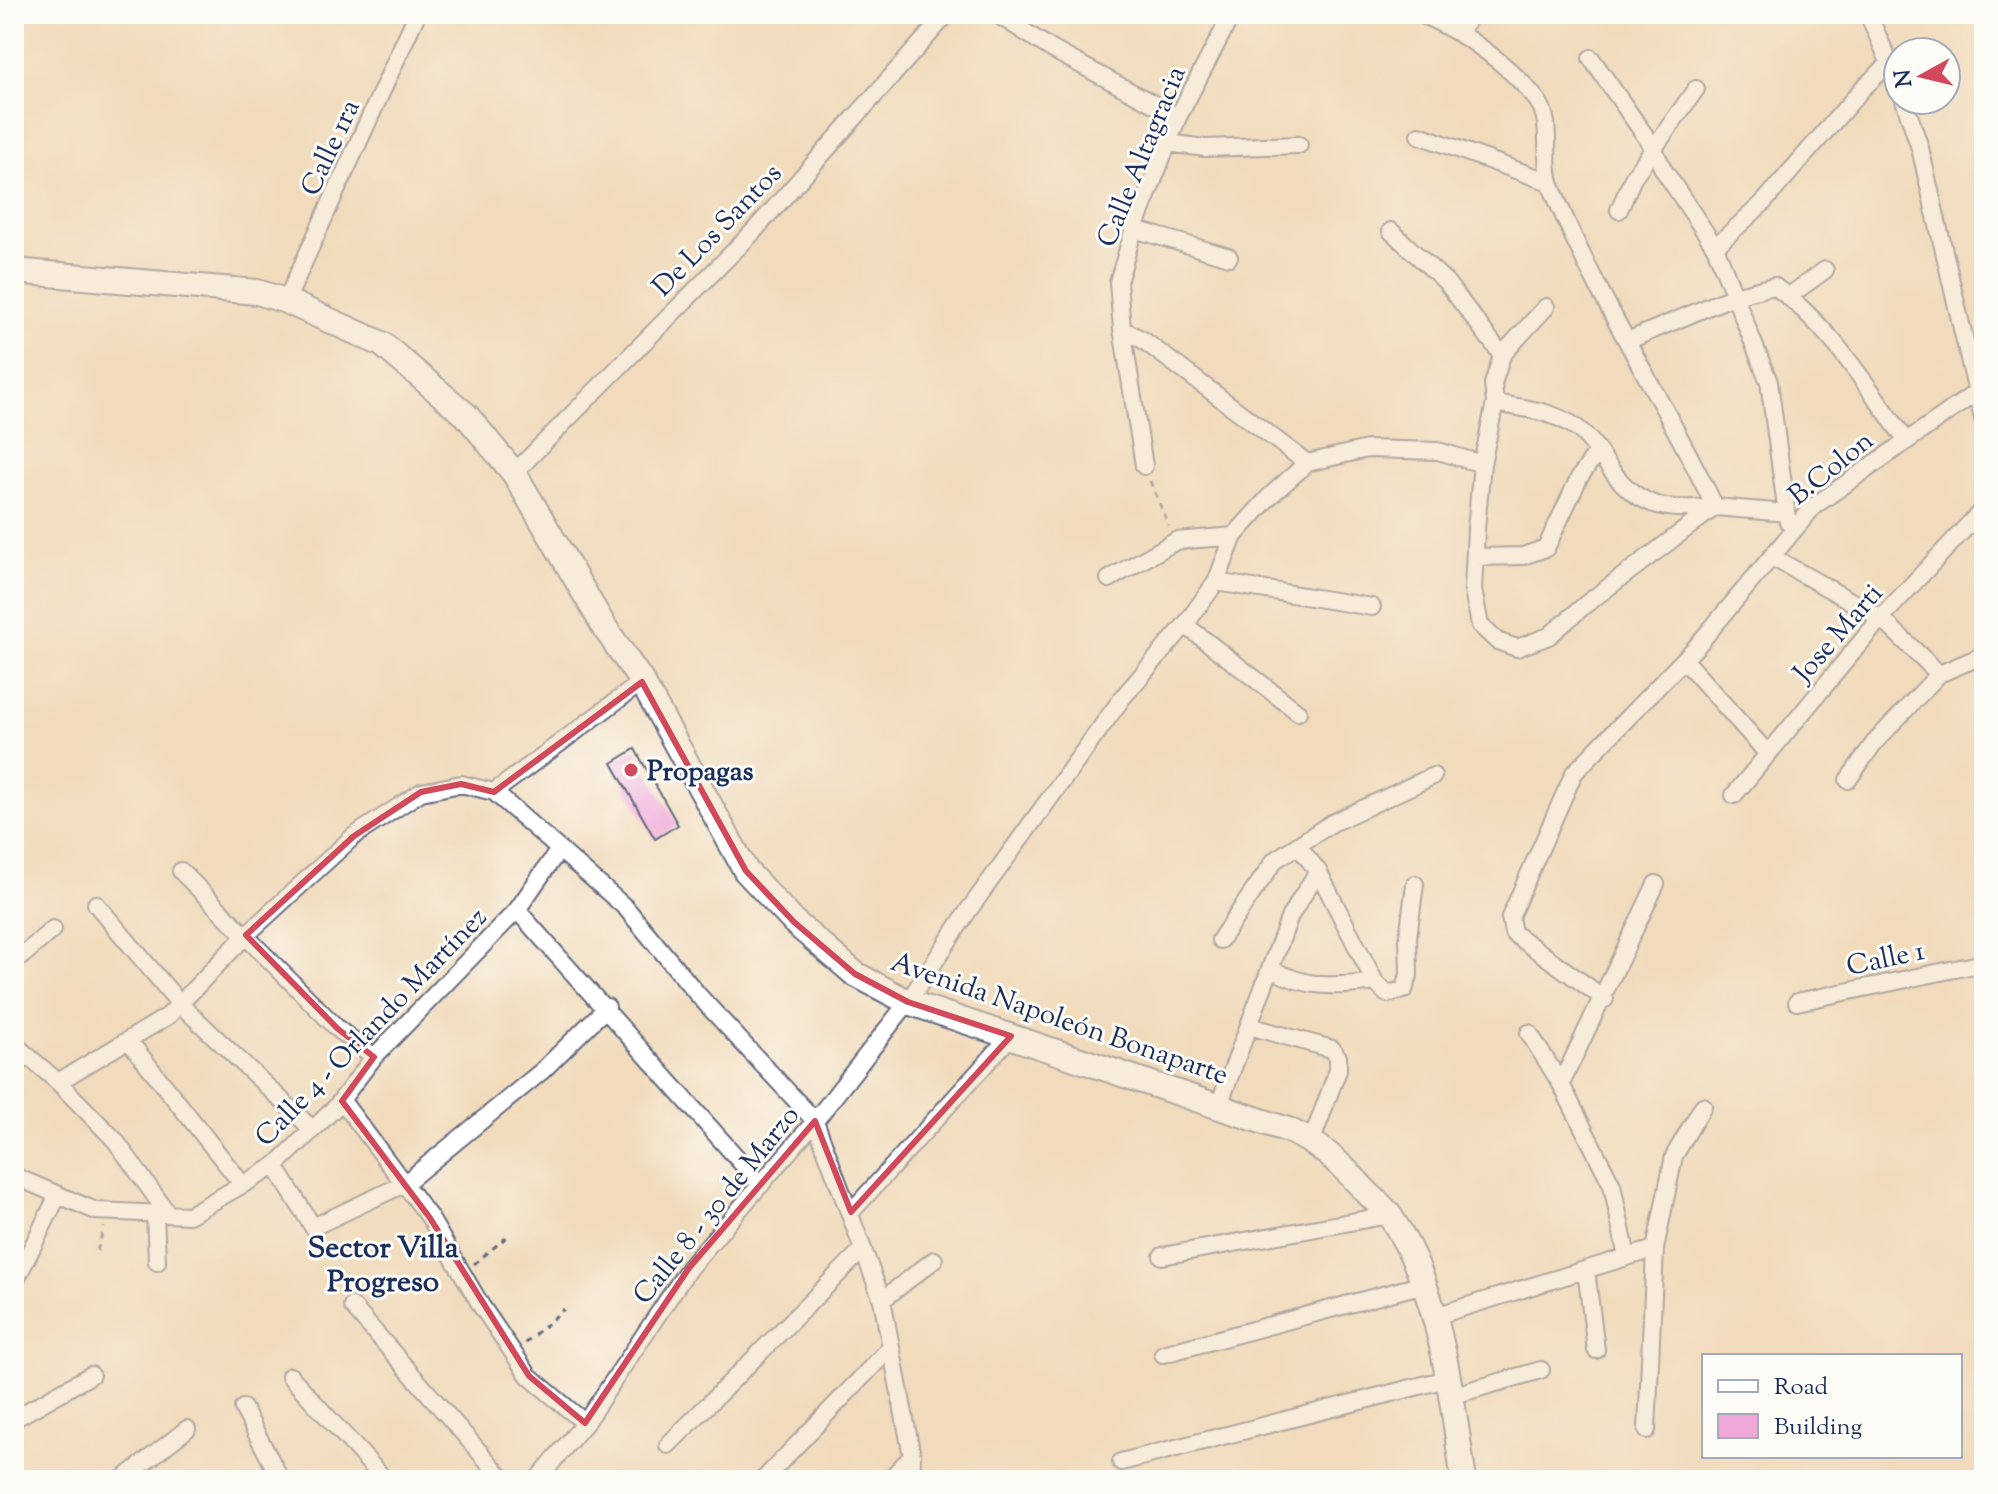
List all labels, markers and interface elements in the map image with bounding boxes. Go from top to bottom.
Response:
north arrow [1882,36,1962,116]
street label: Calle Altagracia [1088,61,1197,254]
text: N [1888,67,1922,89]
street label: Calle 1ra [292,93,372,203]
street label: De Los Santos [644,155,792,307]
street label: B.Colon [1781,422,1883,516]
street label: Jose Marti [1784,576,1894,694]
place label: Propagas [647,753,754,793]
marker: Propagas [622,761,640,779]
street label: Calle 4 - Orlando Martínez [247,899,497,1157]
street label: Calle 1 [1843,932,1928,988]
street label: Avenida Napoleón Bonaparte [885,943,1233,1096]
street label: Calle 8 - 30 de Marzo [624,1098,810,1314]
district label: Sector Villa Progreso [307,1228,459,1305]
legend [1702,1354,1962,1458]
text: Road [1774,1371,1828,1405]
text: Building [1774,1411,1863,1445]

